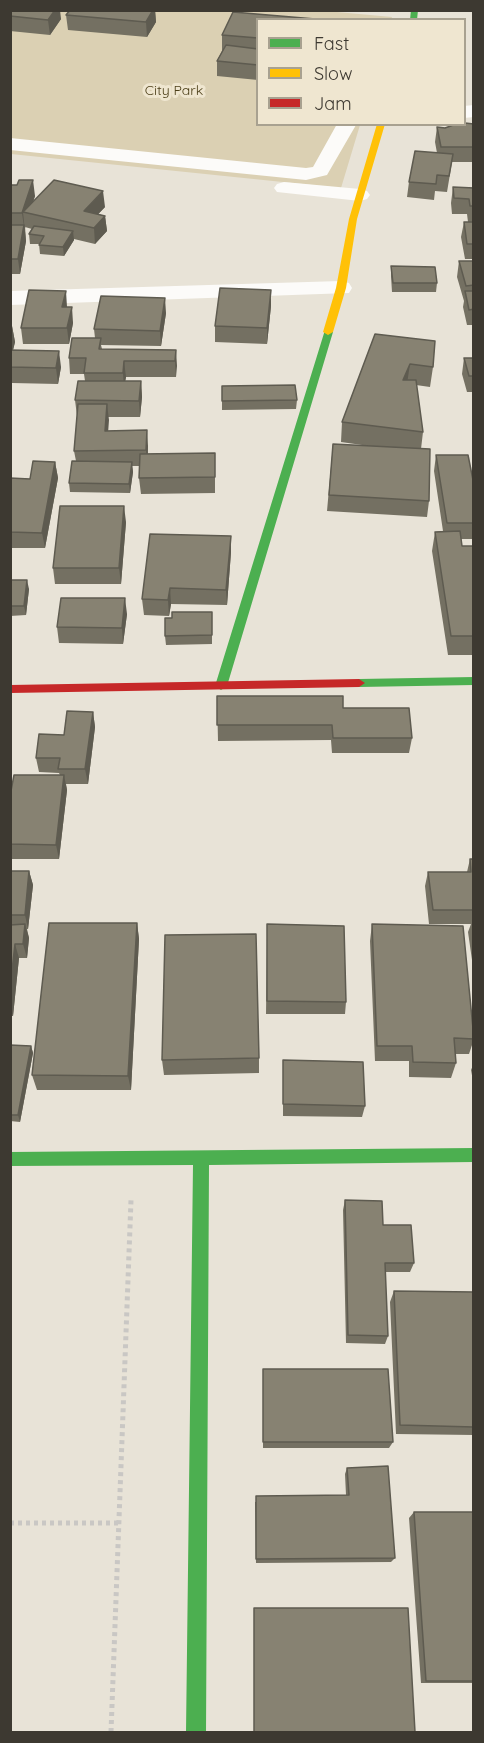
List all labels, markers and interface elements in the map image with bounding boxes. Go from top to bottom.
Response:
legend [256,18,466,126]
text: Fast [314,32,349,55]
text: Slow [314,62,352,85]
park label: City Park [145,83,203,99]
text: Jam [314,92,352,115]

